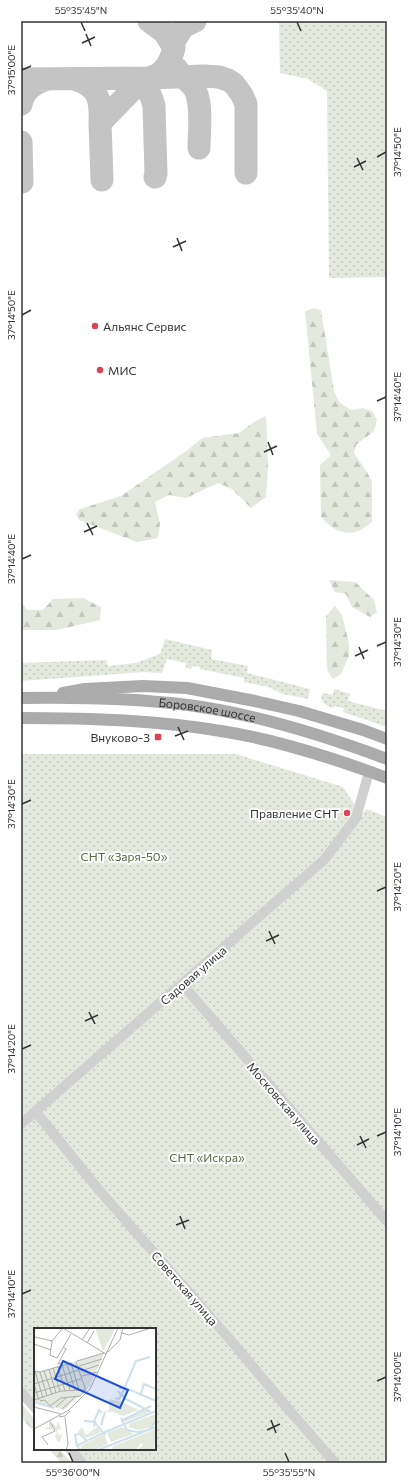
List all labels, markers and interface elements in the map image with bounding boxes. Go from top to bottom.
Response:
text: 55°35'45"N [55,4,107,16]
text: 55°35'40"N [270,4,324,16]
text: 37°15'00"E [5,45,17,95]
text: 37°14'50"E [391,127,403,177]
text: 37°14'50"E [5,290,17,340]
place label: Альянс Сервис [103,319,187,333]
marker: Альянс Сервис [90,321,100,331]
place label: МИС [108,363,137,377]
marker: МИС [95,365,105,375]
text: 37°14'40"E [391,372,403,422]
text: 37°14'40"E [5,534,17,584]
text: 37°14'30"E [391,617,403,667]
street label: Боровское шоссе [158,695,257,725]
place label: Внуково-3 [90,730,150,744]
marker: Внуково-3 [153,732,163,742]
text: 37°14'30"E [5,779,17,829]
place label: Правление СНТ [250,806,339,820]
marker: Правление СНТ [342,808,352,818]
park label: СНТ «Заря-50» [80,849,168,863]
text: 37°14'20"E [391,862,403,912]
street label: Садовая улица [157,943,229,1007]
text: 37°14'20"E [5,1024,17,1074]
street label: Московская улица [245,1059,323,1147]
text: 37°14'10"E [391,1108,403,1156]
park label: СНТ «Искра» [169,1150,245,1164]
street label: Советская улица [149,1248,221,1328]
text: 37°14'10"E [5,1270,17,1318]
inset map [34,1328,156,1450]
text: 37°14'00"E [391,1352,403,1402]
text: 55°36'00"N [46,1466,100,1478]
text: 55°35'55"N [263,1466,315,1478]

